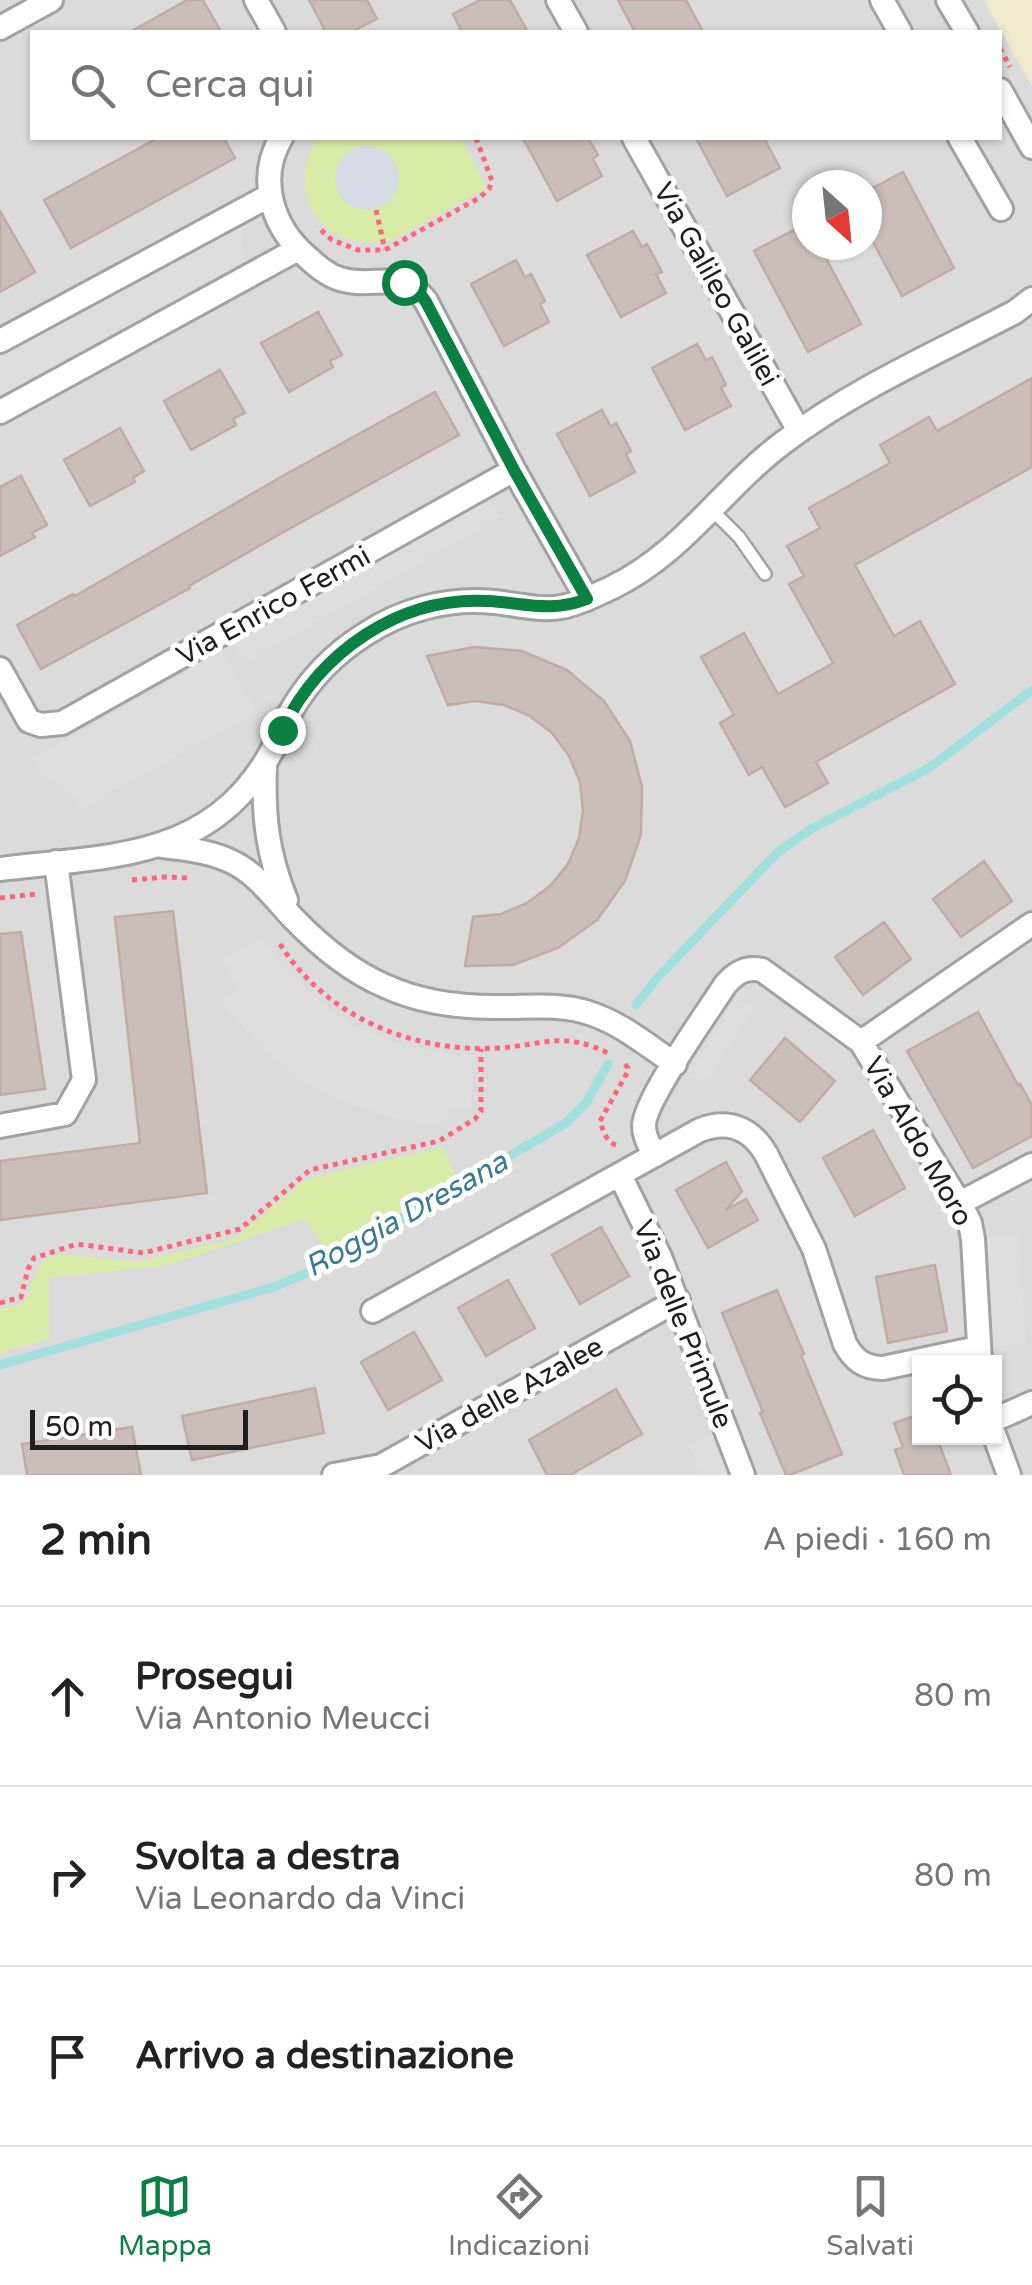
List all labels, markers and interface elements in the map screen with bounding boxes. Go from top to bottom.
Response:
search box [30,30,1002,140]
icon: search [65,58,120,113]
text: Cerca qui [145,62,314,108]
north arrow [792,170,882,260]
street label: Via Galileo Galilei [646,177,786,392]
route start [382,260,428,306]
street label: Via Enrico Fermi [171,539,376,673]
route end [260,708,306,754]
street label: Via Aldo Moro [856,1051,980,1232]
water label: Roggia Dresana [298,1143,515,1285]
street label: Via delle Primule [626,1215,740,1433]
street label: Via delle Azalee [410,1329,609,1460]
map controls [912,1355,1002,1445]
button: locate [912,1355,1002,1445]
scale bar [30,1405,248,1450]
text: 50 m [45,1410,113,1444]
text: 2 min [40,1515,152,1566]
text: A piedi · 160 m [762,1521,992,1559]
text: Prosegui [135,1654,294,1700]
icon: ahead [40,1669,95,1724]
text: 80 m [914,1677,992,1715]
text: Via Antonio Meucci [135,1700,431,1738]
text: Svolta a destra [135,1834,401,1880]
icon: right [40,1849,95,1904]
text: 80 m [914,1857,992,1895]
text: Via Leonardo da Vinci [135,1880,465,1918]
icon: arrive [40,2029,95,2084]
text: Arrivo a destinazione [135,2033,514,2079]
tab: Mappa [118,2169,212,2263]
tab: Indicazioni [448,2169,590,2263]
tab: Salvati [826,2169,914,2263]

